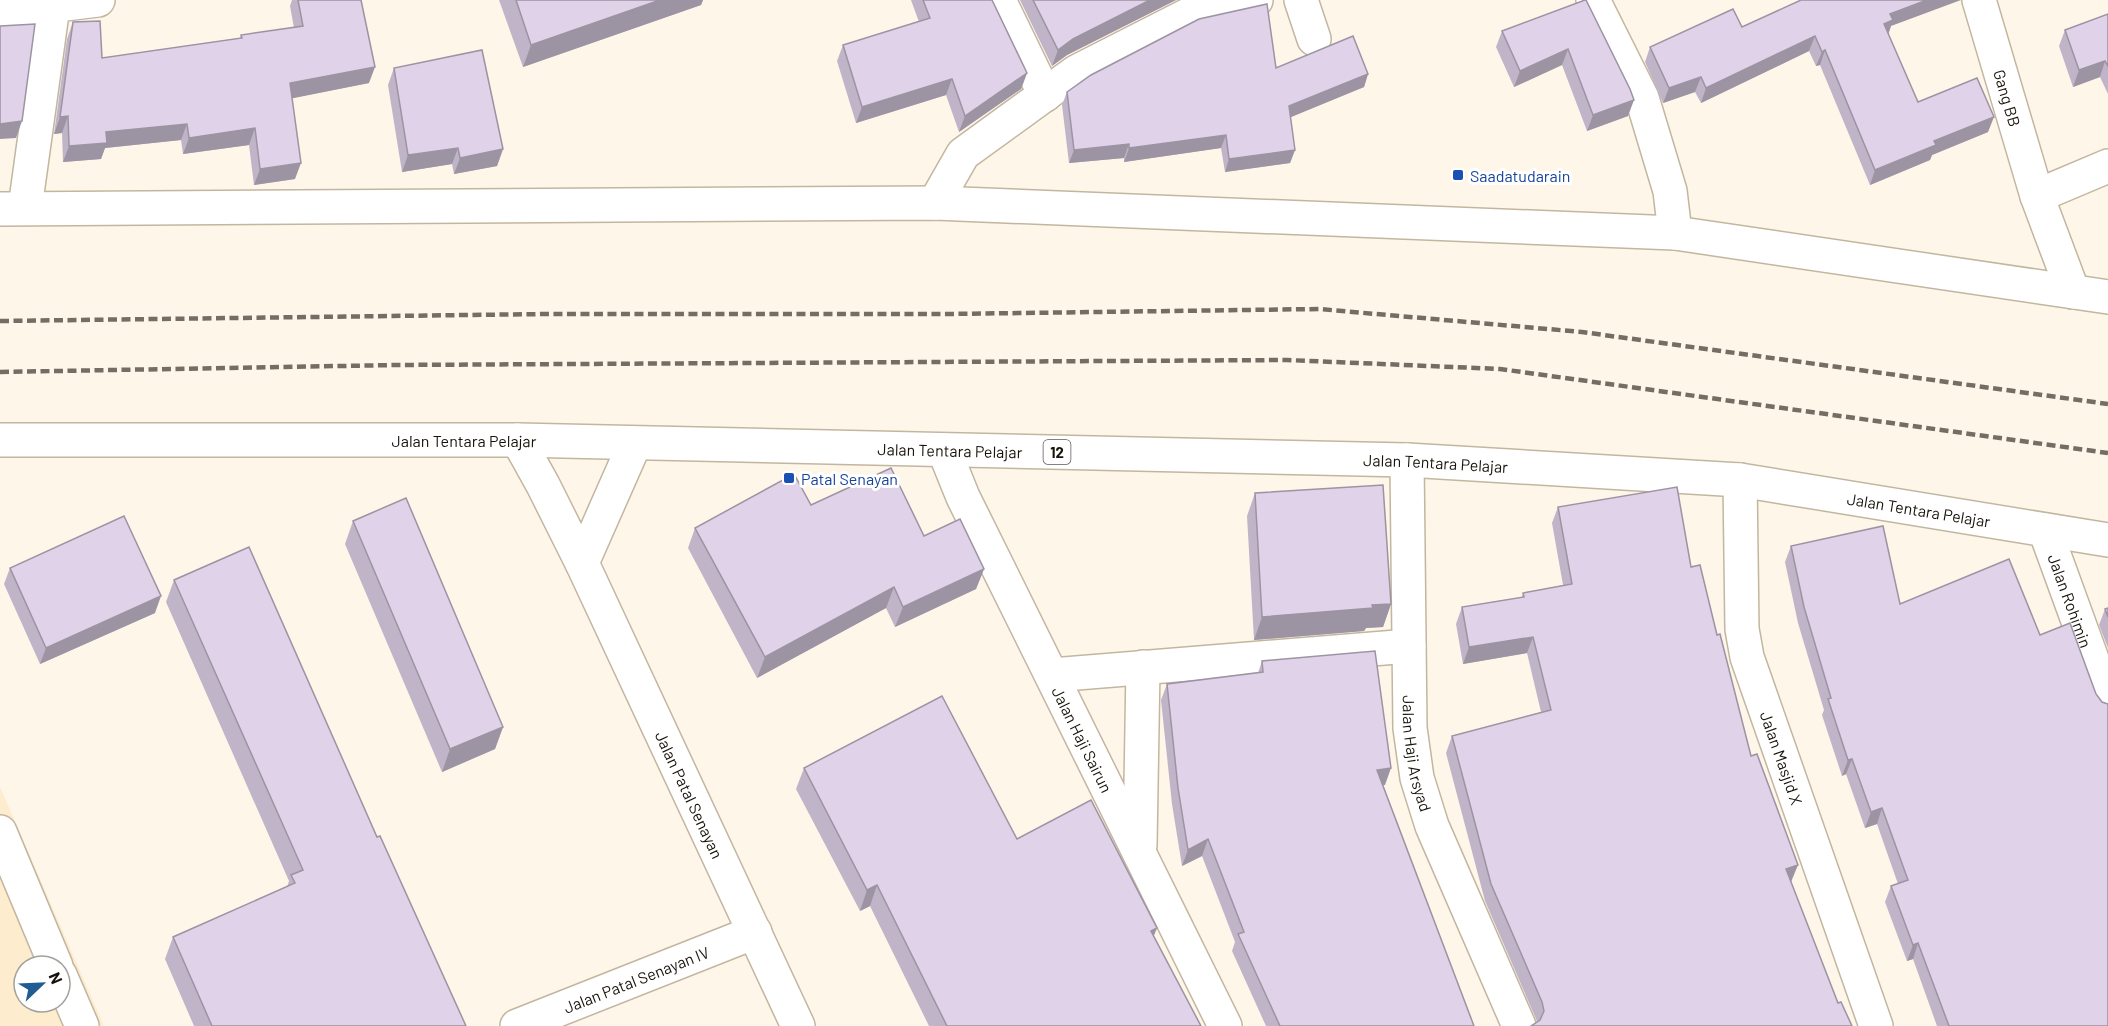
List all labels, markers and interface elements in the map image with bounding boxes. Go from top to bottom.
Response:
street label: Gang BB [1991,67,2025,128]
place label: Saadatudarain [1470,166,1571,185]
marker: Saadatudarain [1451,168,1465,182]
street label: Jalan Tentara Pelajar [392,430,537,450]
street label: Jalan Tentara Pelajar [877,439,1023,461]
road number: 12 [1044,440,1070,464]
street label: Jalan Tentara Pelajar [1363,450,1509,476]
place label: Patal Senayan [801,469,898,488]
marker: Patal Senayan [782,471,796,485]
street label: Jalan Tentara Pelajar [1846,488,1992,530]
street label: Jalan Rohimin [2045,551,2096,650]
street label: Jalan Haji Sairun [1049,683,1117,795]
street label: Jalan Haji Arsyad [1400,695,1436,814]
street label: Jalan Masjid X [1757,708,1807,807]
street label: Jalan Patal Senayan [652,728,728,861]
street label: Jalan Patal Senayan IV [560,942,712,1016]
north arrow [12,954,72,1014]
text: N [45,969,67,987]

